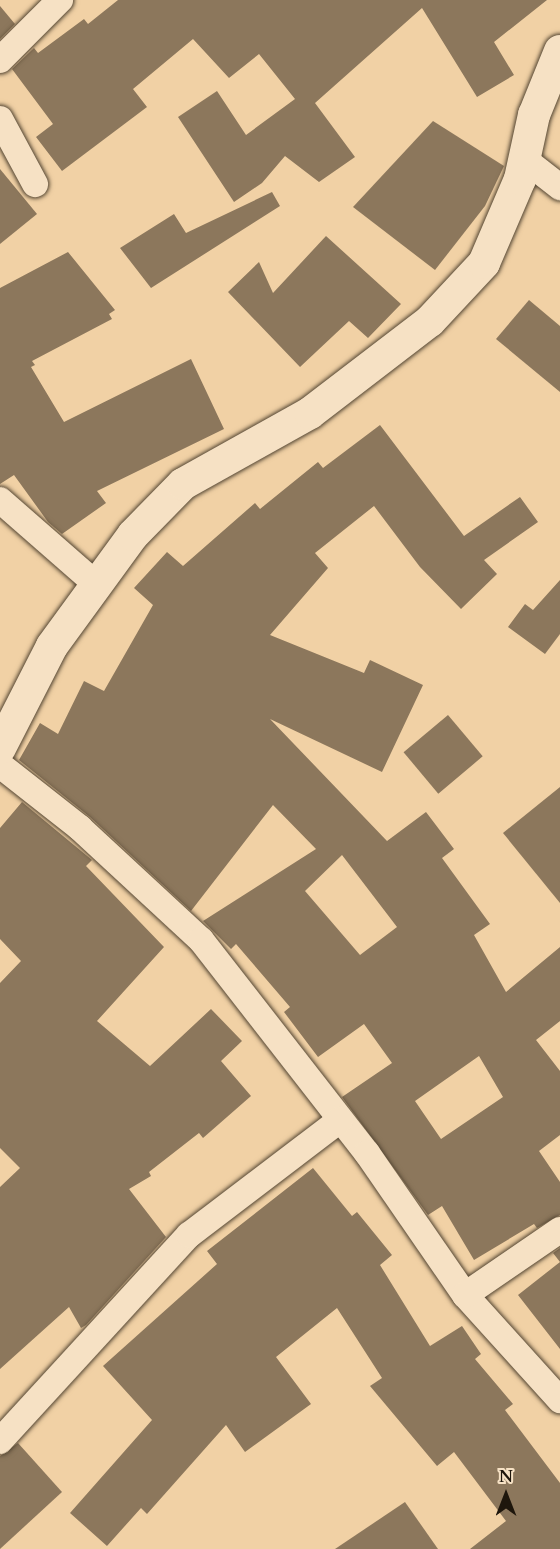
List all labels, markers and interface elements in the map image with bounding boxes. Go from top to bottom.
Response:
north arrow [476,1465,536,1525]
text: N [499,1466,513,1488]

